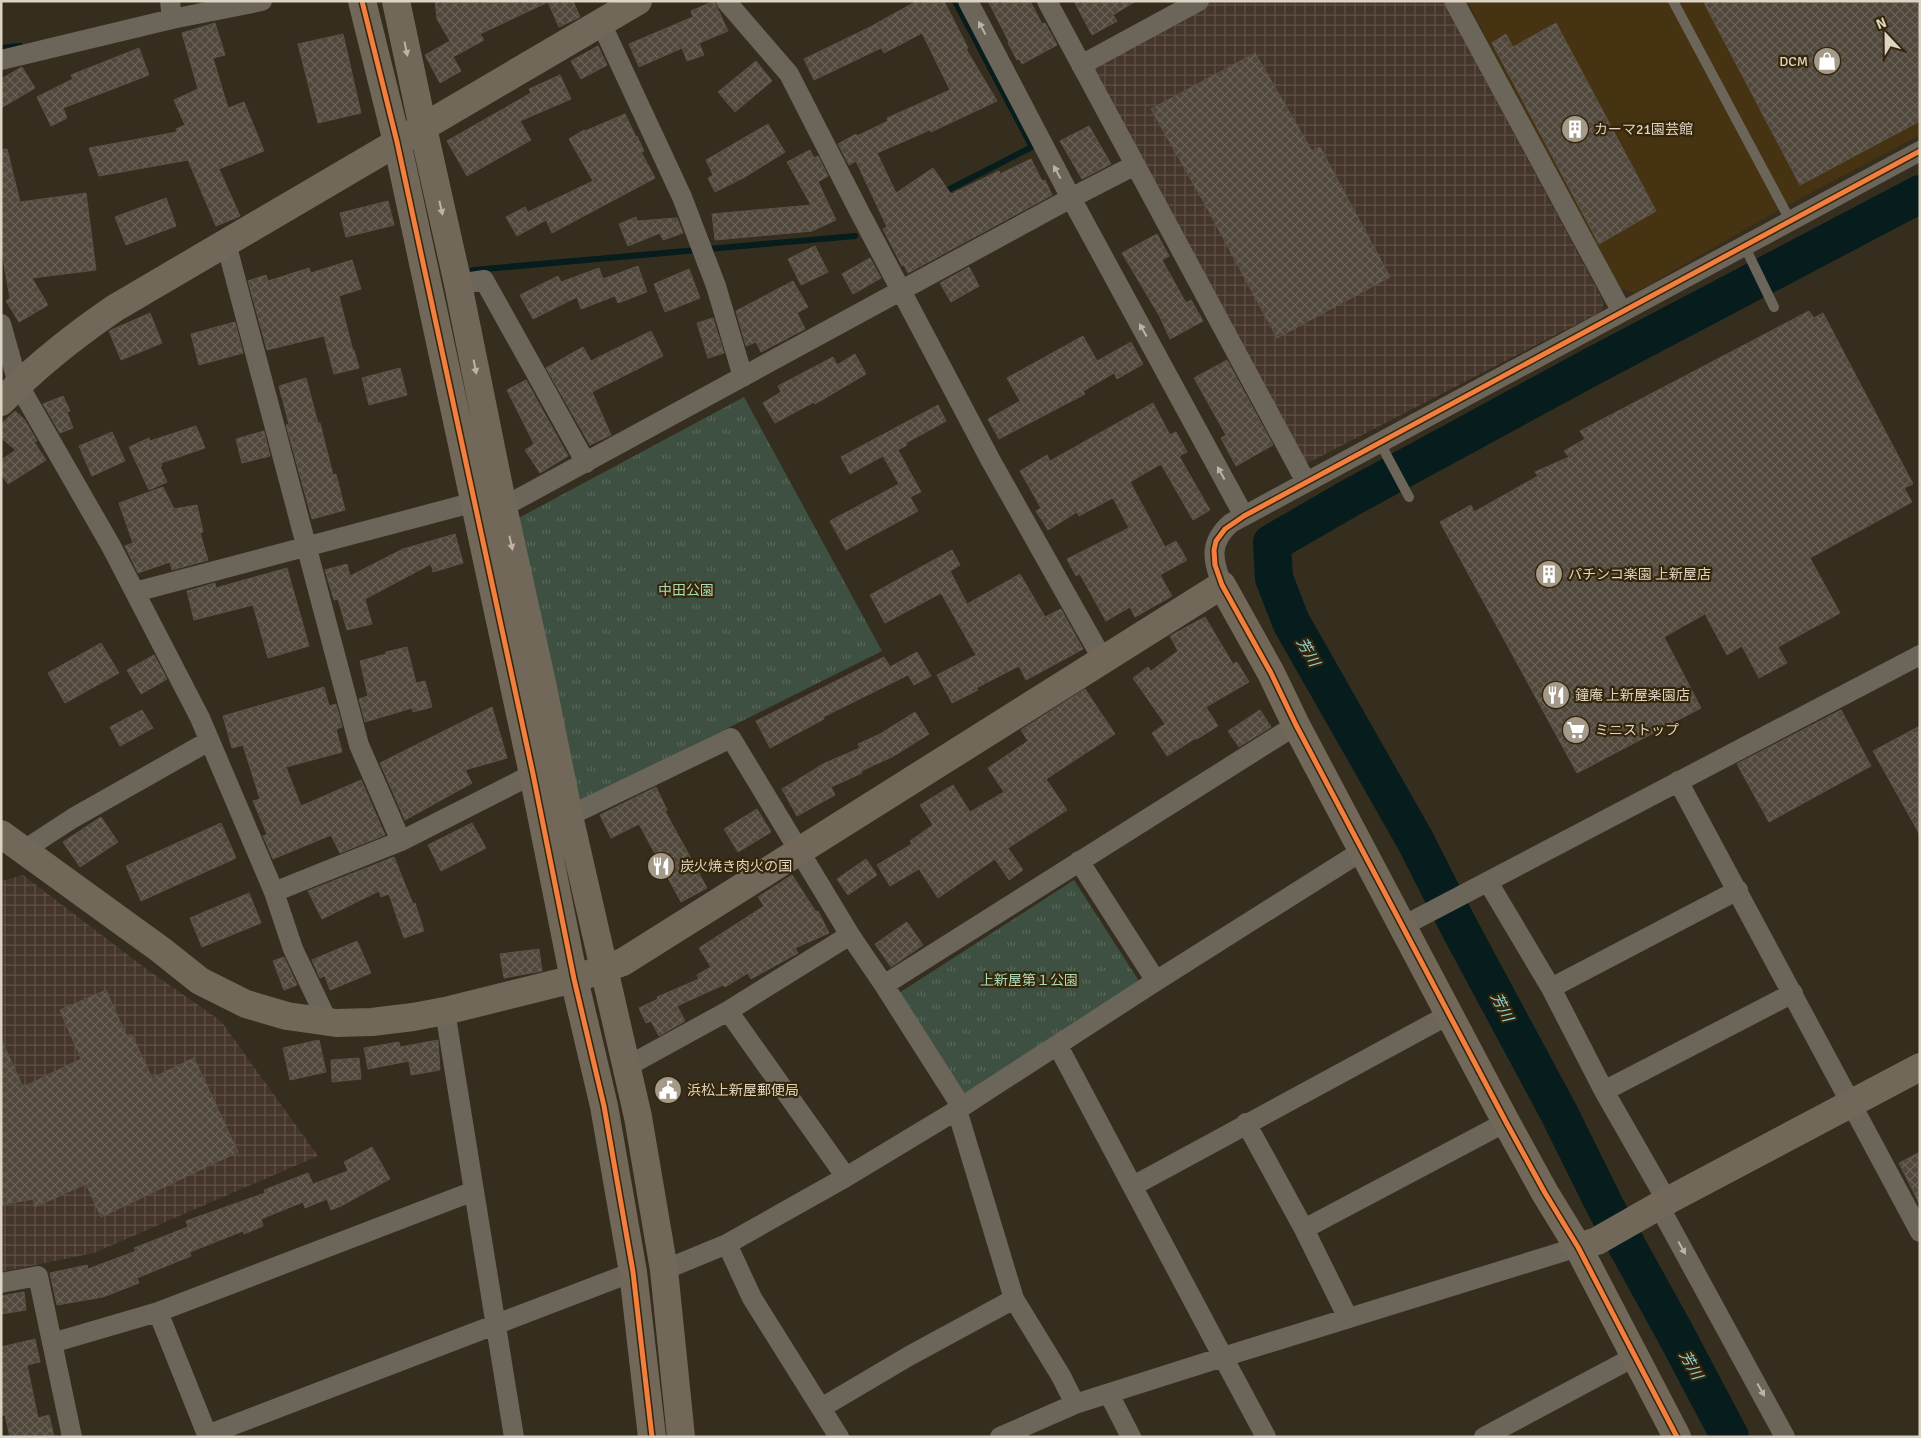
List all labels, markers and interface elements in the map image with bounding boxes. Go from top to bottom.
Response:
north arrow [1861,10,1911,60]
text: N [1874,14,1889,33]
one-way arrow [978,21,986,35]
one-way arrow [403,41,411,57]
shop icon: DCM [1812,46,1842,76]
place label: DCM [1779,53,1808,70]
building icon: カーマ21園芸館 [1560,114,1590,144]
place label: カーマ21園芸館 [1594,121,1693,138]
one-way arrow [1053,165,1061,179]
one-way arrow [437,200,445,215]
one-way arrow [1139,323,1147,338]
one-way arrow [471,359,479,374]
one-way arrow [1217,466,1225,480]
one-way arrow [507,535,515,551]
building icon: パチンコ楽園 上新屋店 [1534,559,1564,589]
place label: パチンコ楽園 上新屋店 [1568,566,1711,583]
park label: 中田公園 [658,582,714,599]
water label: 芳川 [1293,635,1324,671]
restaurant icon: 鐘庵 上新屋楽園店 [1541,680,1571,710]
place label: 鐘庵 上新屋楽園店 [1575,687,1690,704]
supermarket icon: ミニストップ [1561,715,1591,745]
place label: ミニストップ [1595,722,1679,739]
restaurant icon: 炭火焼き肉火の国 [646,851,676,881]
place label: 炭火焼き肉火の国 [680,858,792,875]
park label: 上新屋第１公園 [980,972,1078,989]
water label: 芳川 [1487,990,1518,1026]
public building icon: 浜松上新屋郵便局 [653,1075,683,1105]
place label: 浜松上新屋郵便局 [687,1082,799,1099]
one-way arrow [1678,1241,1686,1256]
water label: 芳川 [1676,1348,1707,1384]
one-way arrow [1757,1383,1765,1398]

